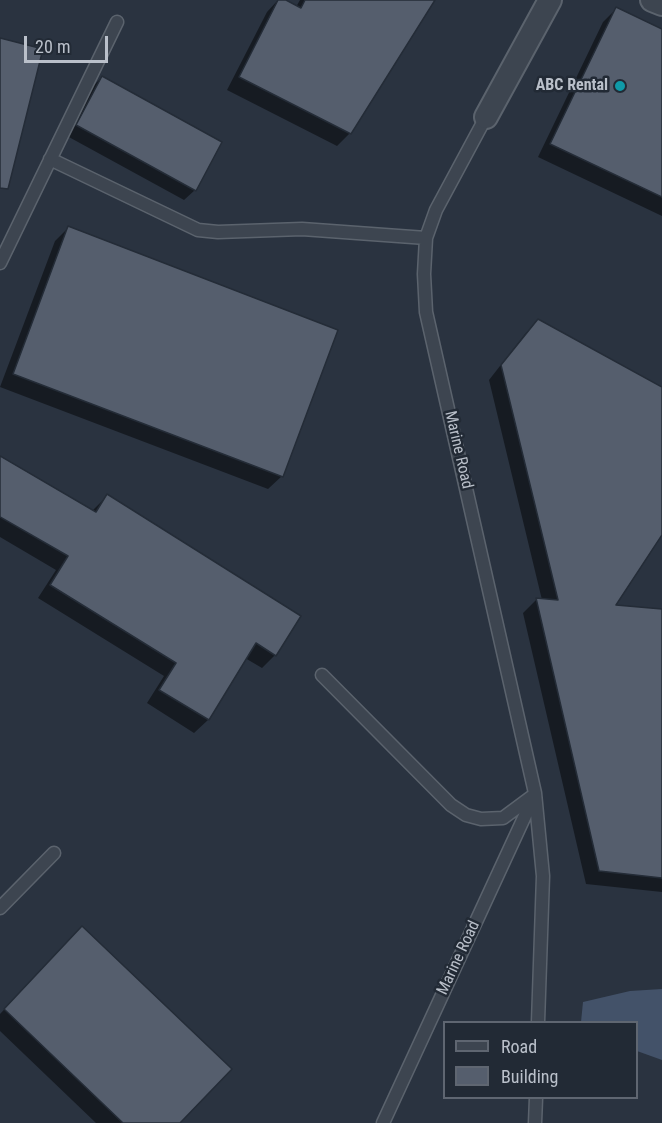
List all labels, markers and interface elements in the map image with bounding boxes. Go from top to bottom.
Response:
scale bar [27,24,111,62]
text: 20 m [35,36,70,57]
place label: ABC Rental [536,76,608,96]
marker: ABC Rental [613,79,627,93]
street label: Marine Road [440,409,476,491]
street label: Marine Road [434,918,484,998]
legend [443,1021,638,1099]
text: Road [501,1036,537,1057]
text: Building [501,1066,558,1087]

